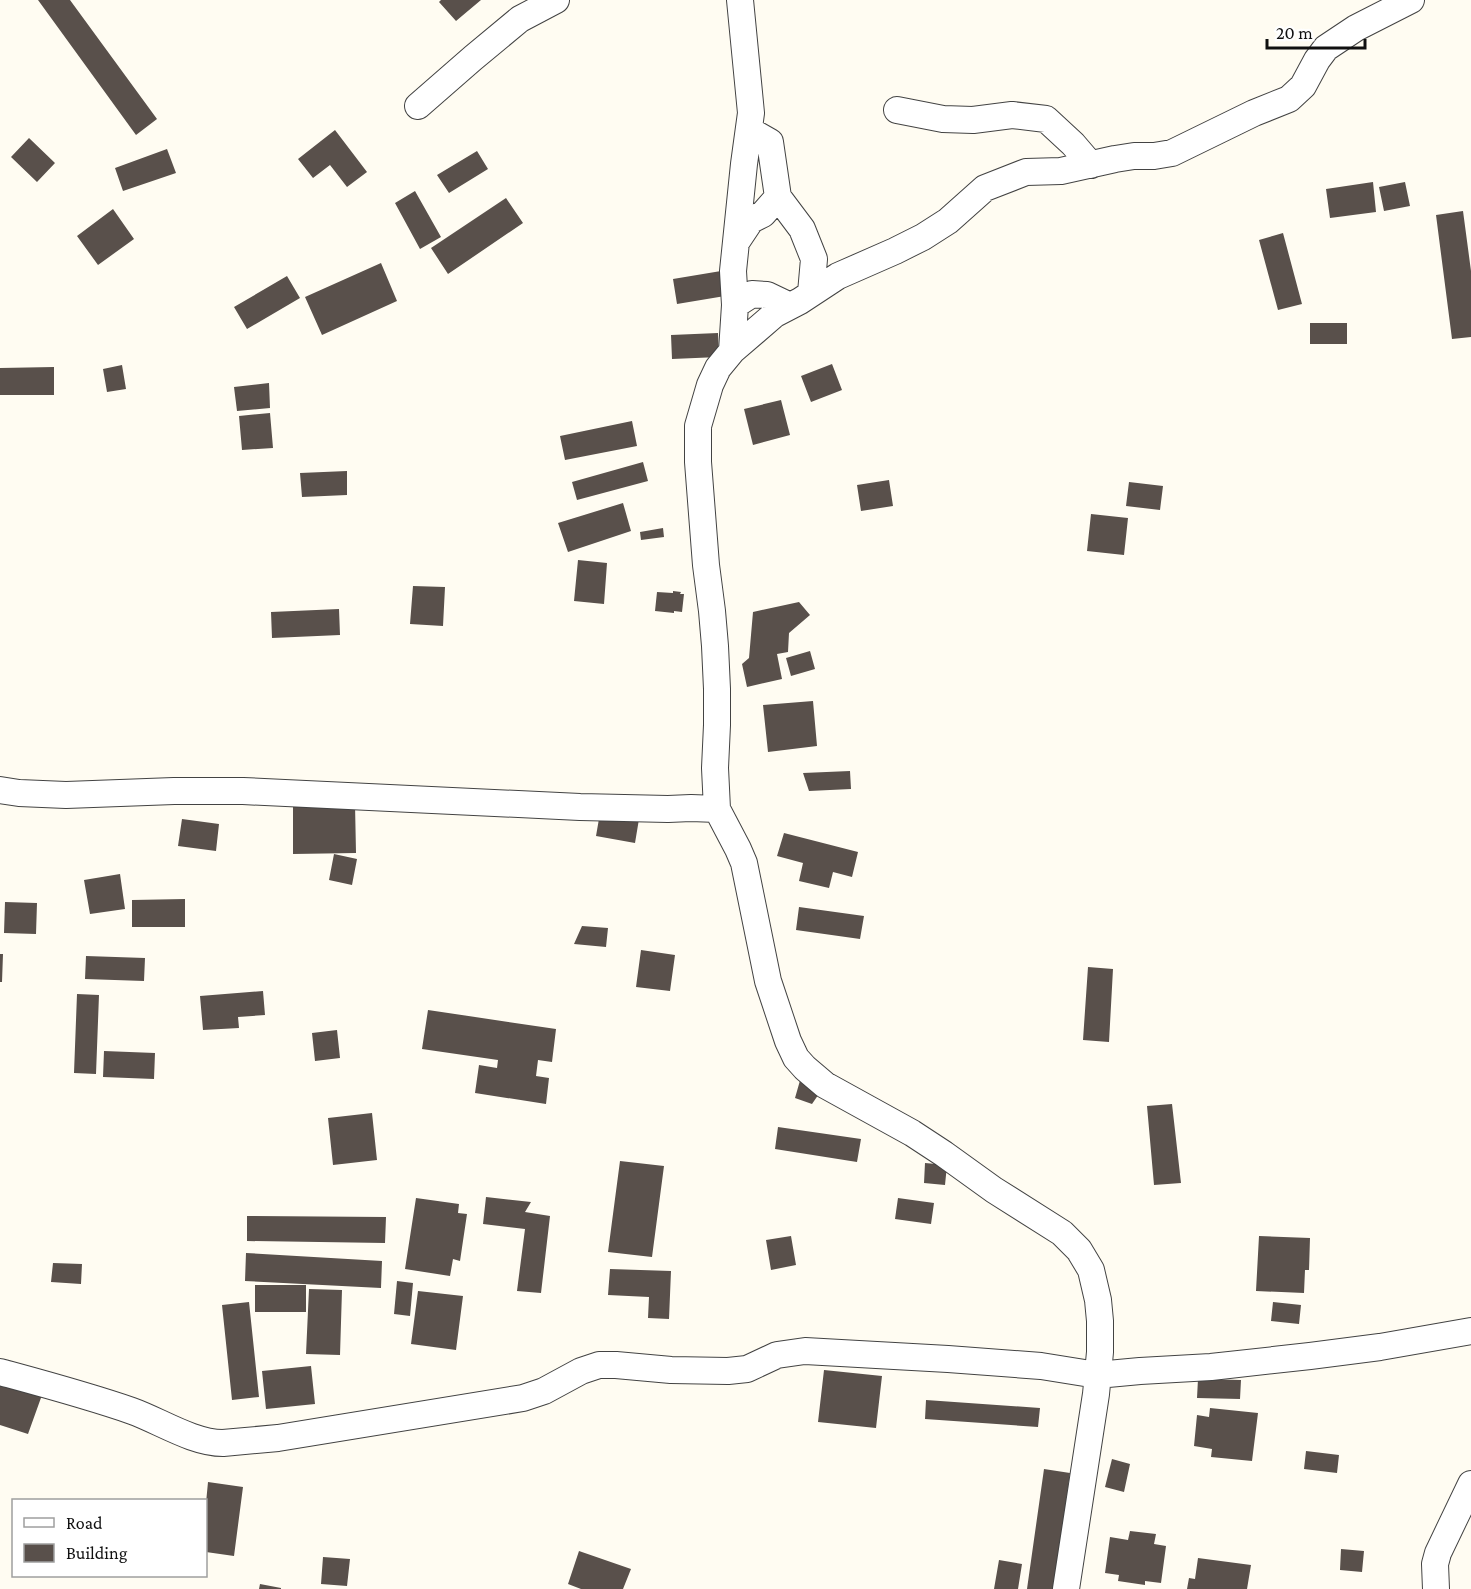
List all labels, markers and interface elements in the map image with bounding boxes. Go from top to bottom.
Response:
scale bar [1267,12,1364,50]
text: 20 m [1276,23,1313,43]
legend [12,1499,207,1577]
text: Road [66,1513,103,1533]
text: Building [66,1543,128,1563]

